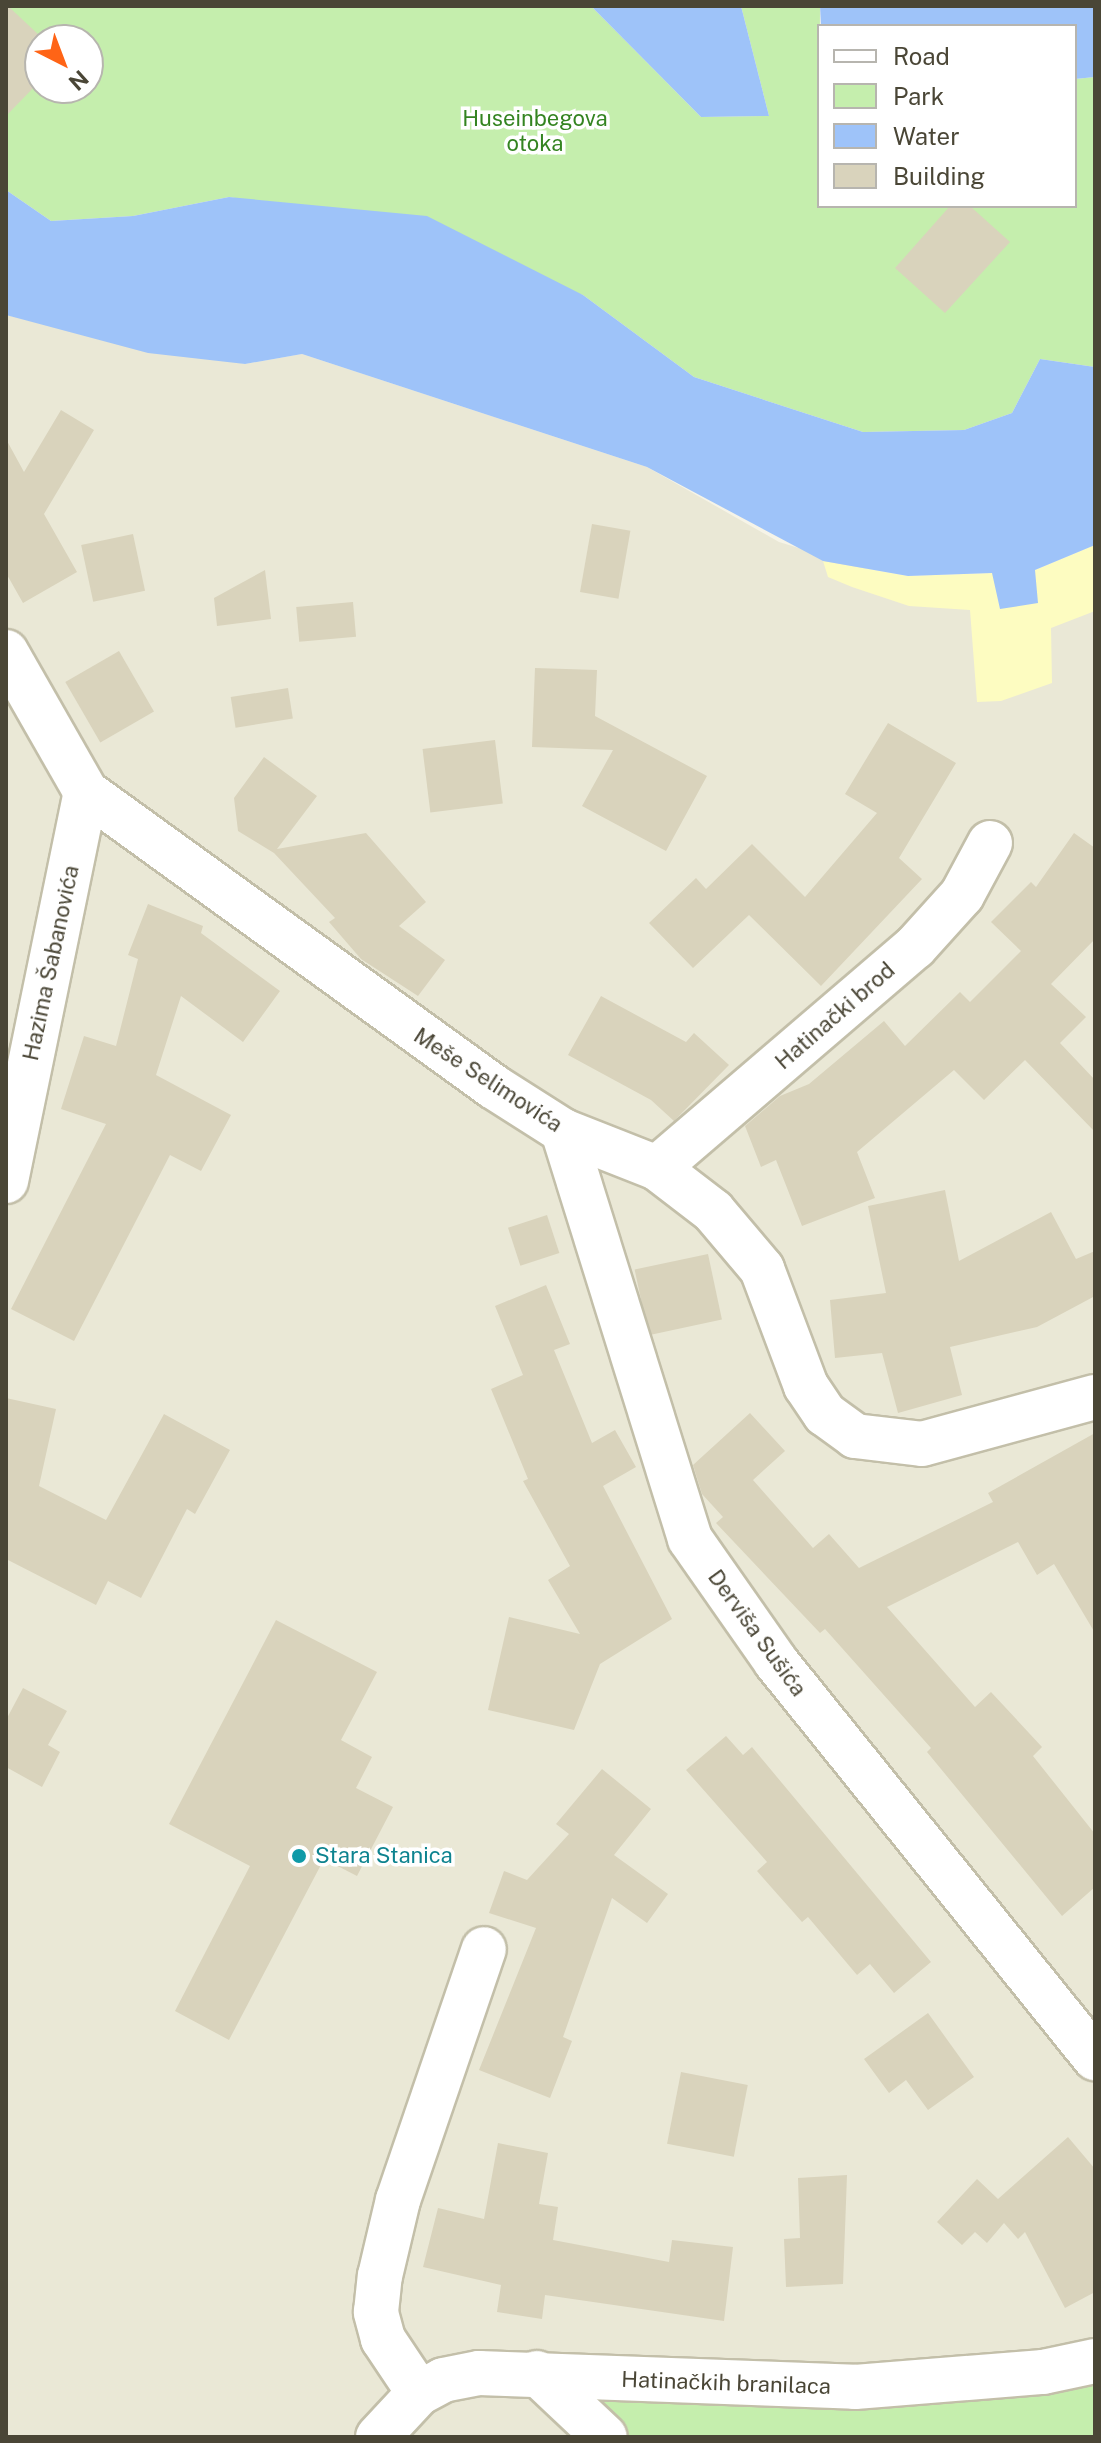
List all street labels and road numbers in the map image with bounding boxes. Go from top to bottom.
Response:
street label: Hazima Šabanovića [17,863,85,1063]
street label: Hatinački brod [770,957,900,1075]
street label: Meše Selimovića [409,1022,567,1138]
street label: Derviša Sušića [702,1565,812,1701]
street label: Hatinačkih branilaca [621,2366,831,2400]

